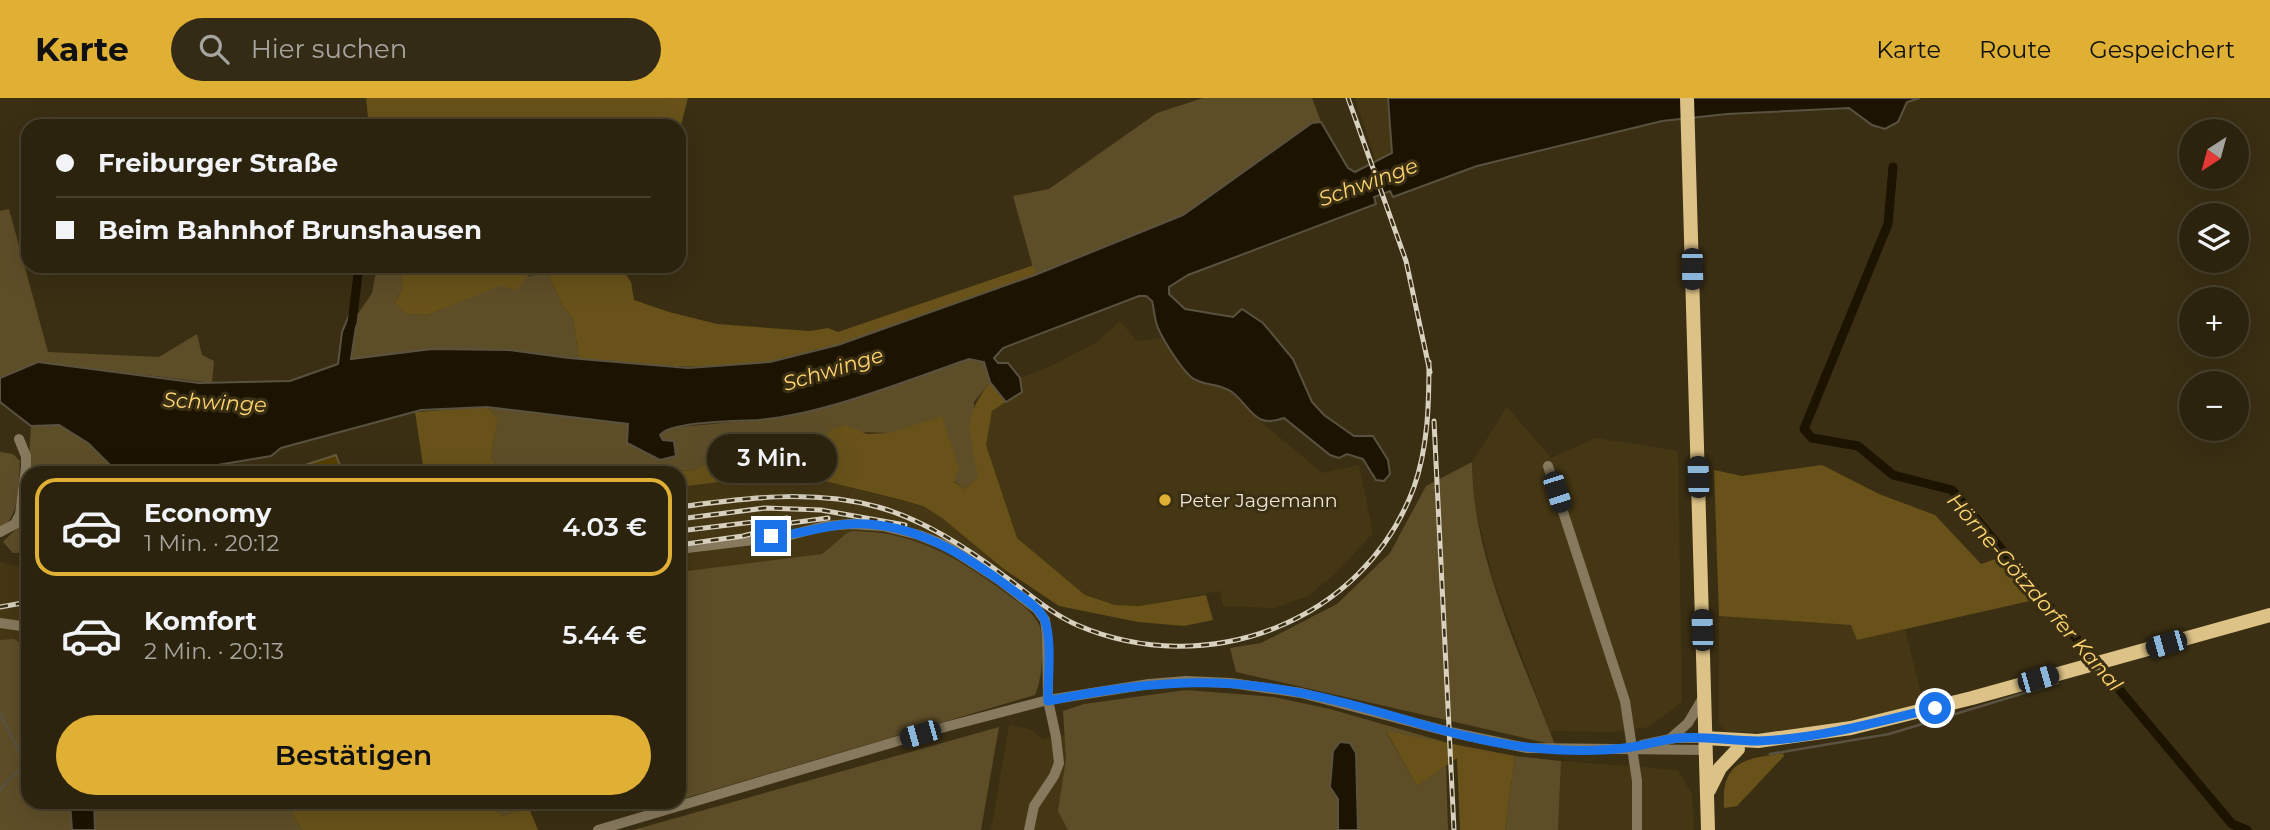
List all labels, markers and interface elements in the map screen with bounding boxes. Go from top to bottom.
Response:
search box [171,18,661,81]
text: Karte [35,29,129,69]
icon: search [195,30,233,68]
text: Hier suchen [251,33,407,65]
text: Karte [1876,35,1941,64]
text: Route [1979,35,2051,64]
text: Gespeichert [2089,35,2235,64]
north arrow [2179,119,2249,189]
map controls [2179,119,2249,441]
text: Freiburger Straße [98,147,338,179]
water label: Schwinge [1315,152,1421,212]
button: layers [2179,203,2249,273]
text: Beim Bahnhof Brunshausen [98,214,482,246]
car [1682,248,1703,290]
button: + [2179,287,2249,357]
water label: Schwinge [780,342,886,396]
button: − [2179,371,2249,441]
water label: Schwinge [162,387,268,417]
callout: 3 Min. [706,434,836,484]
text: 3 Min. [737,444,807,472]
car [1687,456,1710,498]
car [1541,469,1574,515]
water label: Hörne-Götzdorfer Kanal [1942,488,2128,696]
place label: Peter Jagemann [1179,489,1338,512]
marker: Peter Jagemann [1157,492,1173,508]
icon: car [60,496,123,559]
text: Economy [144,497,271,529]
text: 4.03 € [562,511,647,543]
route end [755,520,787,552]
text: 1 Min. · 20:12 [144,529,279,557]
icon: car [60,604,123,667]
text: Komfort [144,605,257,637]
car [1691,609,1714,651]
text: 5.44 € [562,619,647,651]
car [2143,628,2190,660]
text: 2 Min. · 20:13 [144,637,284,665]
car [2015,663,2062,695]
route start [1919,692,1951,724]
button: Bestätigen [56,715,651,795]
car [897,718,944,750]

